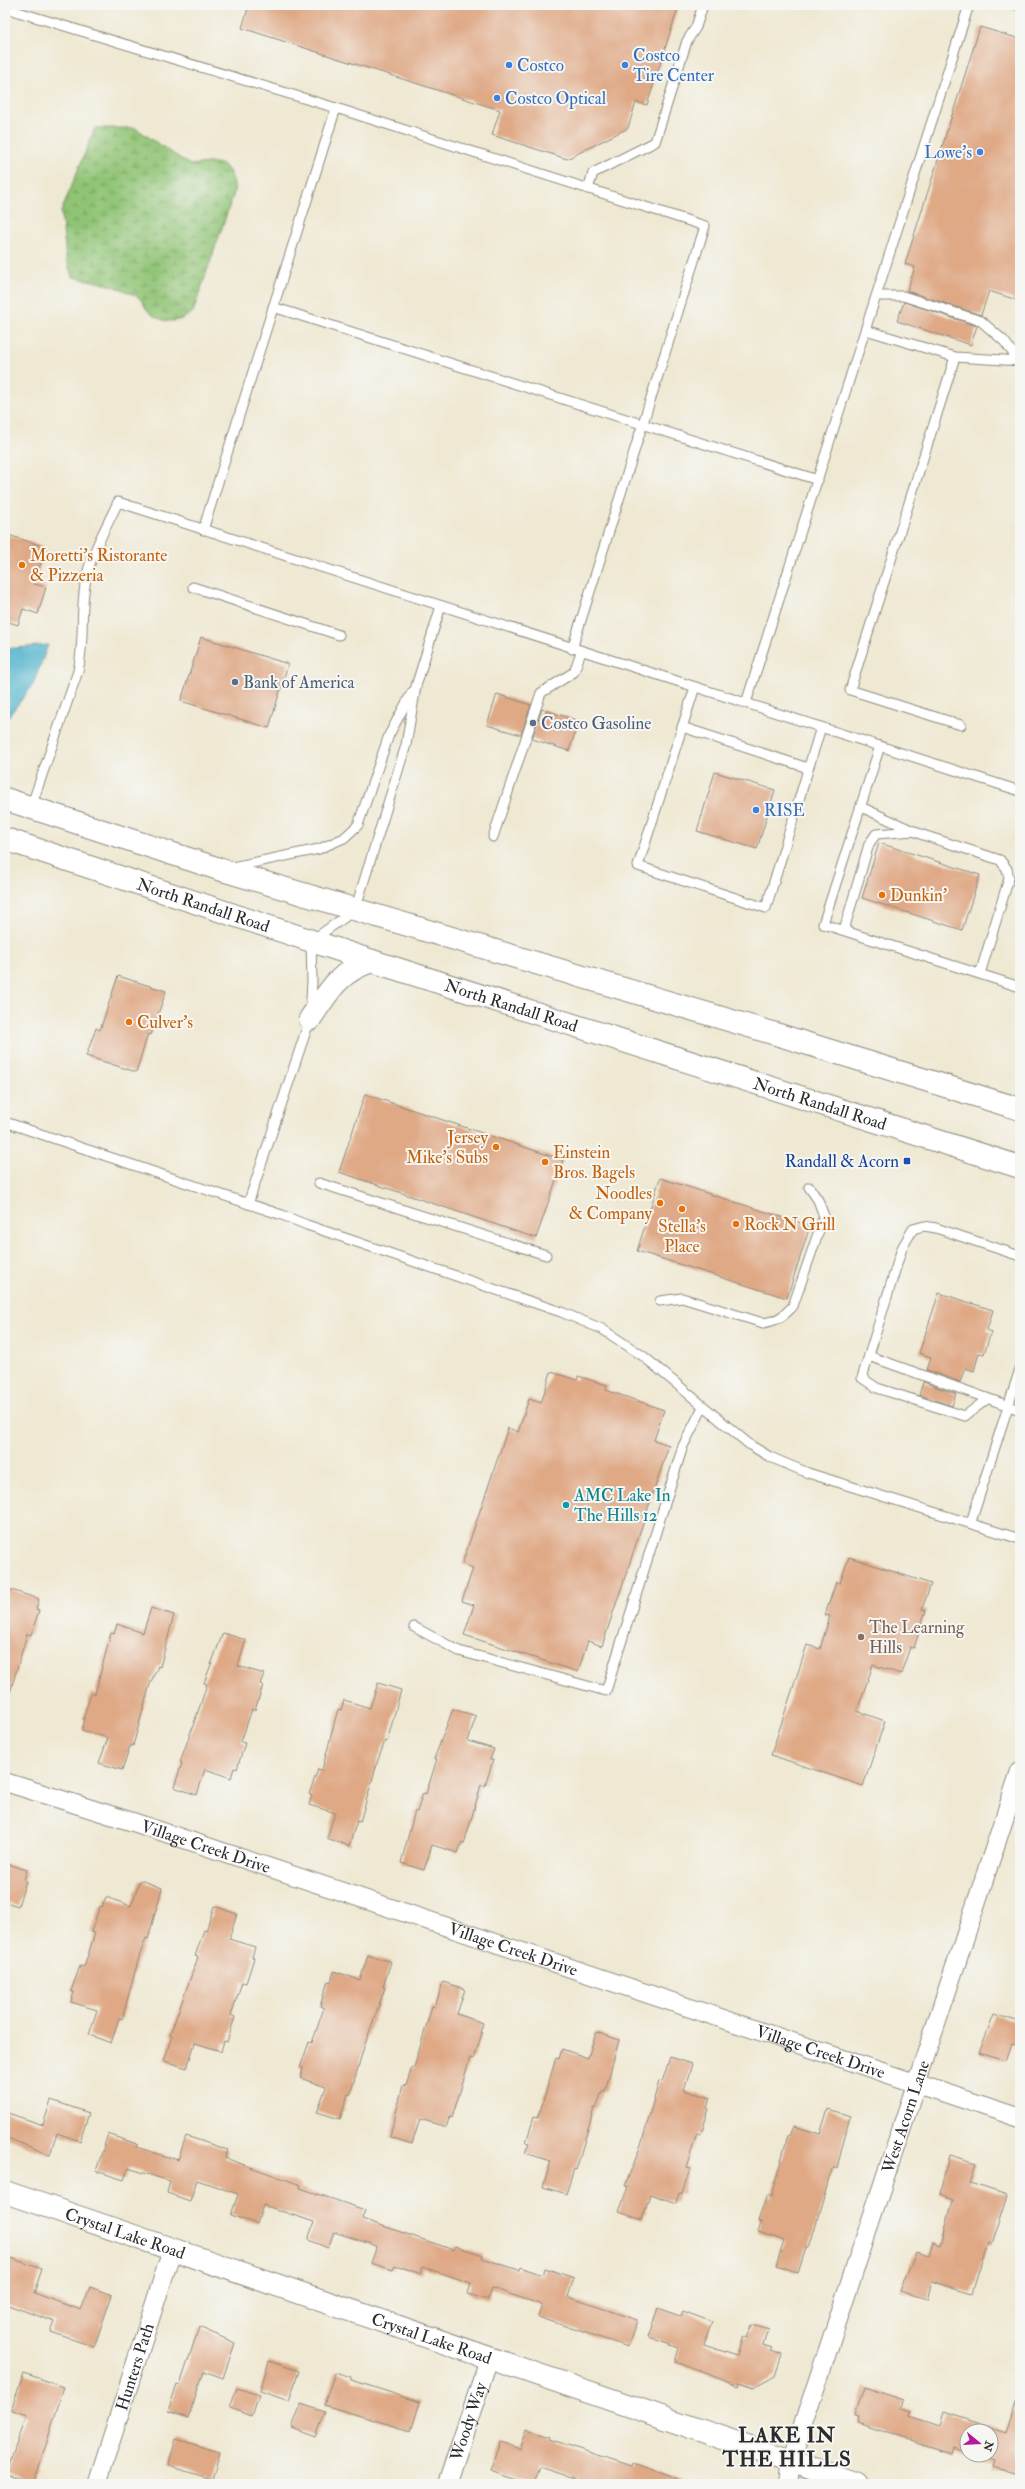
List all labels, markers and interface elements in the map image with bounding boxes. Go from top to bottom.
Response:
place label: Costco Tire Center [633,45,715,86]
place label: Costco [517,55,564,76]
marker: Costco [504,60,514,70]
marker: Costco Tire Center [620,60,630,70]
place label: Costco Optical [505,88,607,110]
marker: Costco Optical [492,93,502,103]
place label: Lowe's [924,142,972,163]
marker: Lowe's [975,147,985,157]
place label: Moretti's Ristorante & Pizzeria [30,545,167,586]
marker: Moretti's Ristorante & Pizzeria [17,560,27,570]
place label: Bank of America [243,672,356,693]
marker: Bank of America [230,677,240,687]
place label: Costco Gasoline [541,713,651,734]
marker: Costco Gasoline [528,718,538,728]
place label: RISE [764,800,805,821]
marker: RISE [751,805,761,815]
street label: North Randall Road [134,873,273,937]
place label: Dunkin' [890,885,947,906]
marker: Dunkin' [877,890,887,900]
street label: North Randall Road [442,974,581,1036]
place label: Culver's [137,1012,193,1033]
marker: Culver's [124,1017,134,1027]
street label: North Randall Road [751,1072,890,1135]
place label: Jersey Mike's Subs [406,1127,489,1168]
marker: Jersey Mike's Subs [491,1142,501,1152]
place label: Einstein Bros. Bagels [553,1142,635,1183]
place label: Randall & Acorn [785,1151,899,1172]
marker: Randall & Acorn [902,1156,912,1166]
marker: Einstein Bros. Bagels [540,1157,550,1167]
place label: Noodles & Company [569,1183,653,1225]
marker: Noodles & Company [655,1198,665,1208]
marker: Stella's Place [677,1204,687,1214]
place label: Rock N Grill [744,1214,836,1235]
place label: Stella's Place [658,1216,706,1257]
marker: Rock N Grill [731,1219,741,1229]
place label: AMC Lake In The Hills 12 [573,1485,671,1526]
marker: AMC Lake In The Hills 12 [561,1500,571,1510]
place label: The Learning Hills [869,1617,965,1658]
marker: The Learning Hills [856,1632,866,1642]
street label: Village Creek Drive [139,1815,273,1878]
street label: Village Creek Drive [446,1918,581,1980]
street label: Village Creek Drive [753,2020,888,2083]
street label: West Acorn Lane [877,2058,934,2177]
street label: Crystal Lake Road [62,2203,189,2264]
street label: Crystal Lake Road [369,2308,495,2369]
street label: Hunters Path [111,2320,158,2413]
street label: Woody Way [445,2379,492,2464]
district label: LAKE IN THE HILLS [721,2422,852,2473]
north arrow [959,2423,999,2463]
text: N [980,2438,996,2454]

